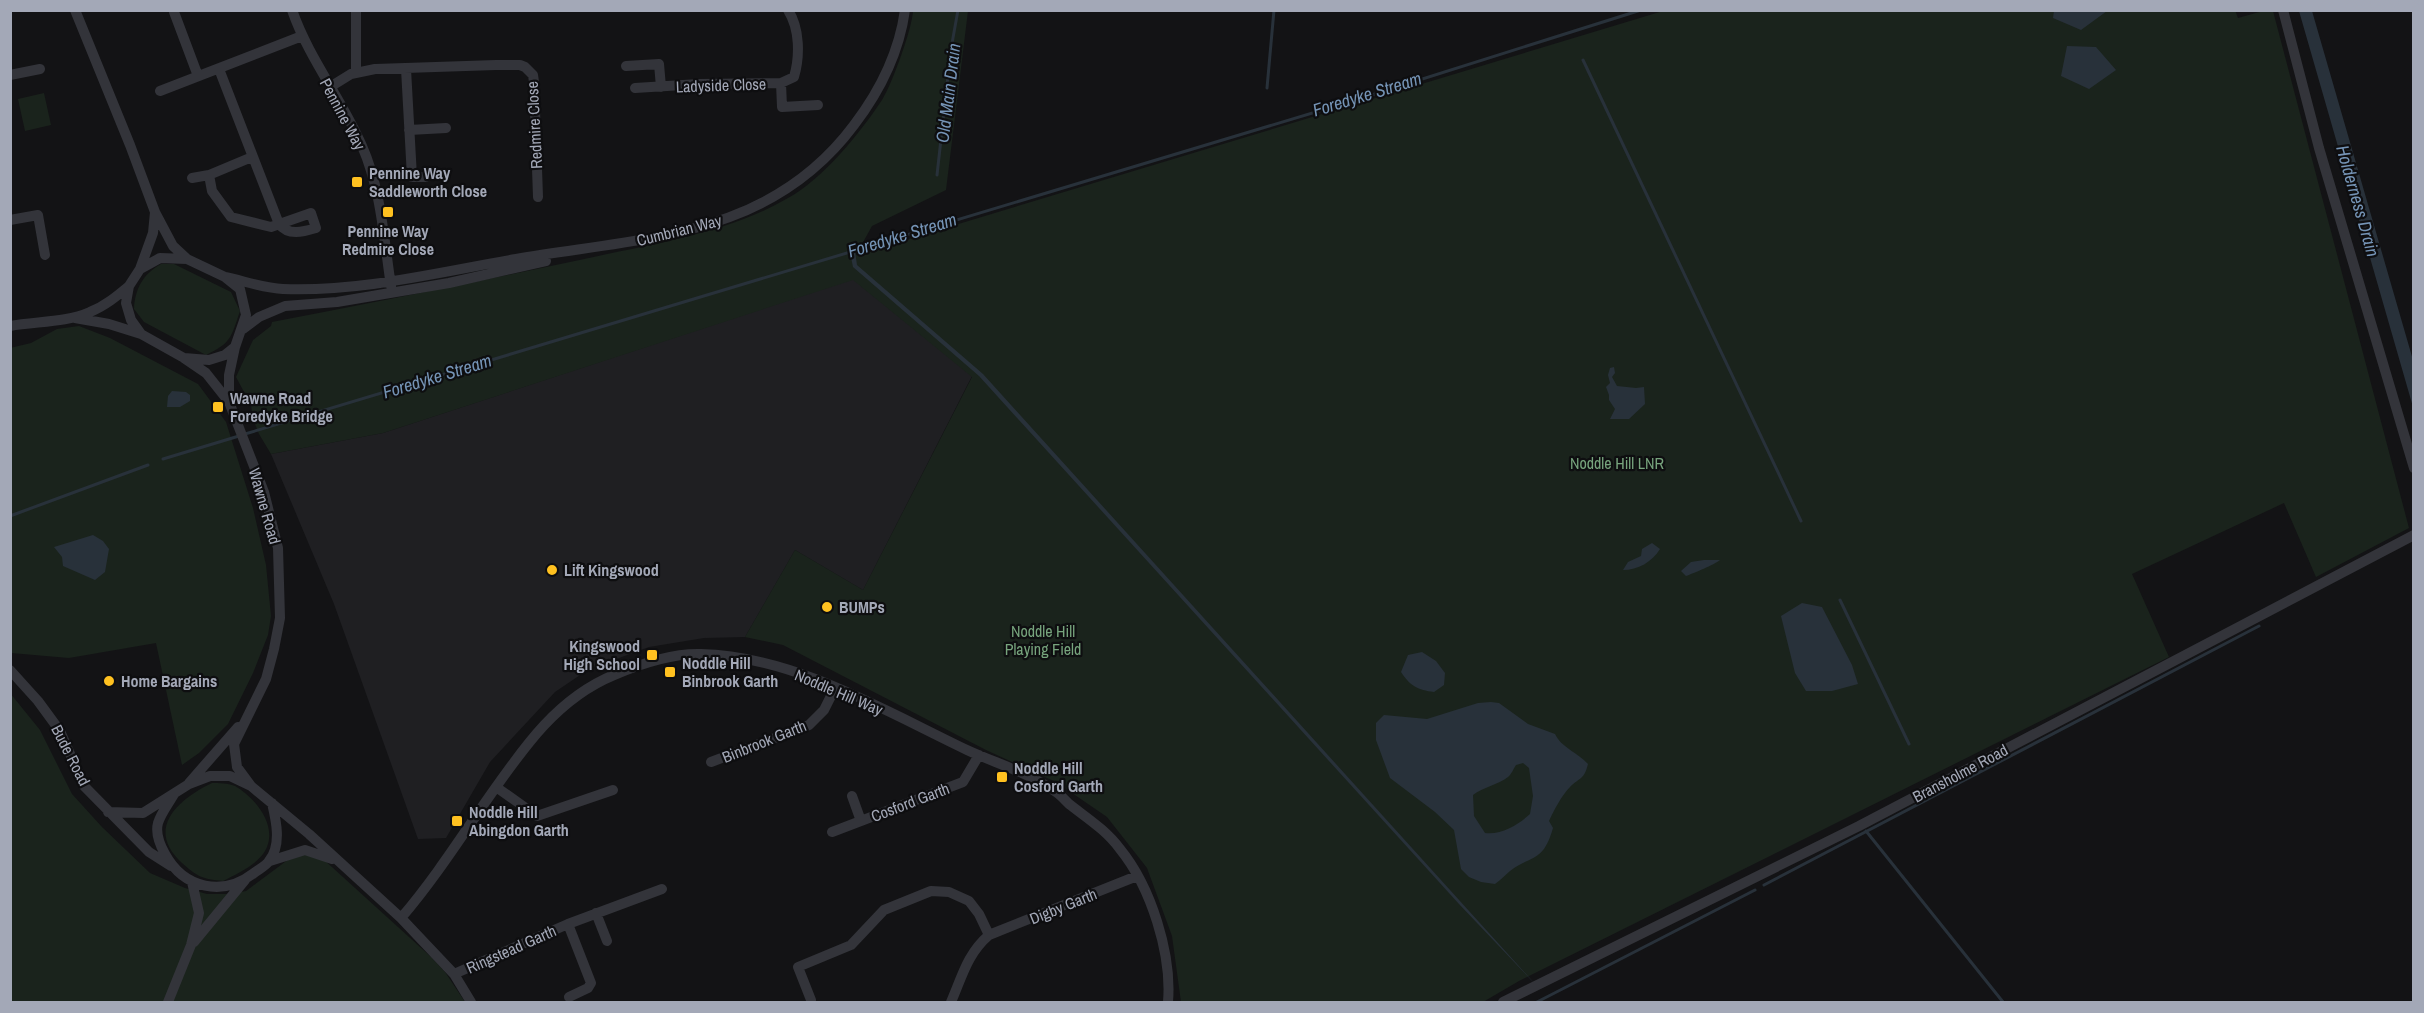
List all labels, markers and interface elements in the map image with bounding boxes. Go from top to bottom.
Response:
water label: Old Main Drain [929,42,967,144]
water label: Foredyke Stream [1309,66,1425,122]
street label: Ladyside Close [675,72,767,98]
street label: Pennine Way [315,74,371,154]
street label: Redmire Close [521,81,547,169]
water label: Holderness Drain [2330,142,2386,260]
place label: Pennine Way Saddleworth Close [369,162,487,202]
marker: Pennine Way Saddleworth Close [350,175,364,189]
marker: Pennine Way Redmire Close [381,205,395,219]
water label: Foredyke Stream [844,207,960,263]
street label: Cumbrian Way [634,209,724,251]
place label: Pennine Way Redmire Close [342,220,434,260]
water label: Foredyke Stream [379,348,495,404]
place label: Wawne Road Foredyke Bridge [230,387,333,427]
marker: Wawne Road Foredyke Bridge [211,400,225,414]
park label: Noddle Hill LNR [1570,452,1665,474]
street label: Wawne Road [244,465,286,547]
place label: Lift Kingswood [564,559,659,581]
marker: Lift Kingswood [545,563,559,577]
place label: BUMPs [839,596,885,618]
marker: BUMPs [820,600,834,614]
park label: Noddle Hill Playing Field [1005,620,1081,660]
place label: Kingswood High School [563,635,640,675]
marker: Kingswood High School [645,648,659,662]
place label: Noddle Hill Binbrook Garth [682,652,778,692]
street label: Noddle Hill Way [792,664,887,721]
marker: Noddle Hill Binbrook Garth [663,665,677,679]
place label: Home Bargains [121,670,217,692]
marker: Home Bargains [102,674,116,688]
street label: Binbrook Garth [719,714,809,768]
street label: Bude Road [46,721,96,789]
street label: Bransholme Road [1908,739,2012,807]
place label: Noddle Hill Cosford Garth [1014,757,1103,797]
marker: Noddle Hill Cosford Garth [995,770,1009,784]
street label: Cosford Garth [868,777,952,827]
place label: Noddle Hill Abingdon Garth [469,801,569,841]
marker: Noddle Hill Abingdon Garth [450,814,464,828]
street label: Digby Garth [1026,883,1100,929]
street label: Ringstead Garth [463,919,559,979]

